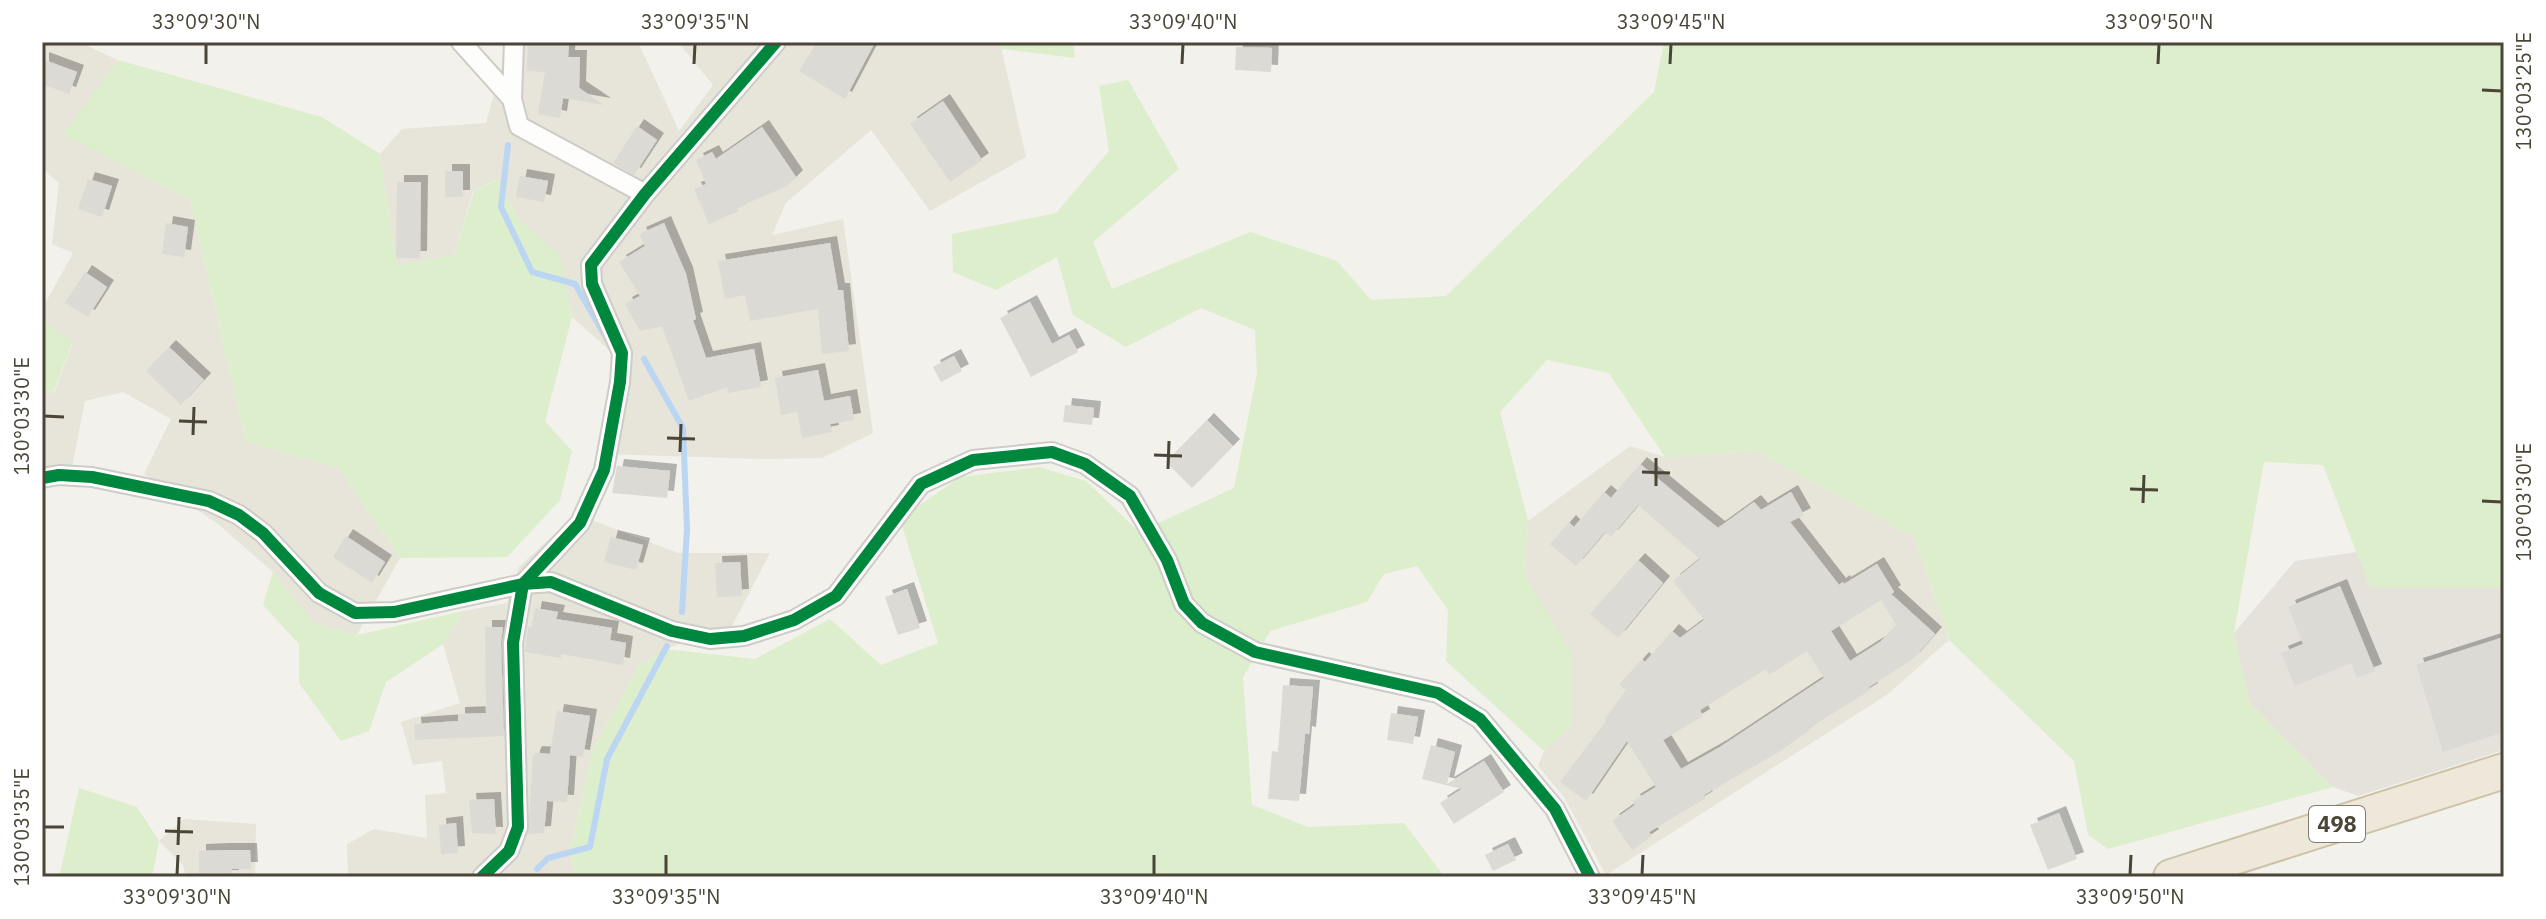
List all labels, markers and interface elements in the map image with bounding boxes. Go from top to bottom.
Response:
text: 33°09'30"N [152,8,260,35]
text: 33°09'35"N [641,8,749,35]
text: 33°09'40"N [1129,8,1237,35]
text: 33°09'45"N [1617,8,1725,35]
text: 33°09'50"N [2105,8,2213,35]
text: 130°03'25"E [2510,32,2537,150]
text: 130°03'30"E [8,357,35,475]
text: 130°03'30"E [2510,443,2537,561]
text: 130°03'35"E [8,768,35,886]
road number: 498 [2309,806,2365,842]
text: 33°09'30"N [123,883,231,910]
text: 33°09'35"N [612,883,720,910]
text: 33°09'40"N [1100,883,1208,910]
text: 33°09'45"N [1588,883,1696,910]
text: 33°09'50"N [2076,883,2184,910]

